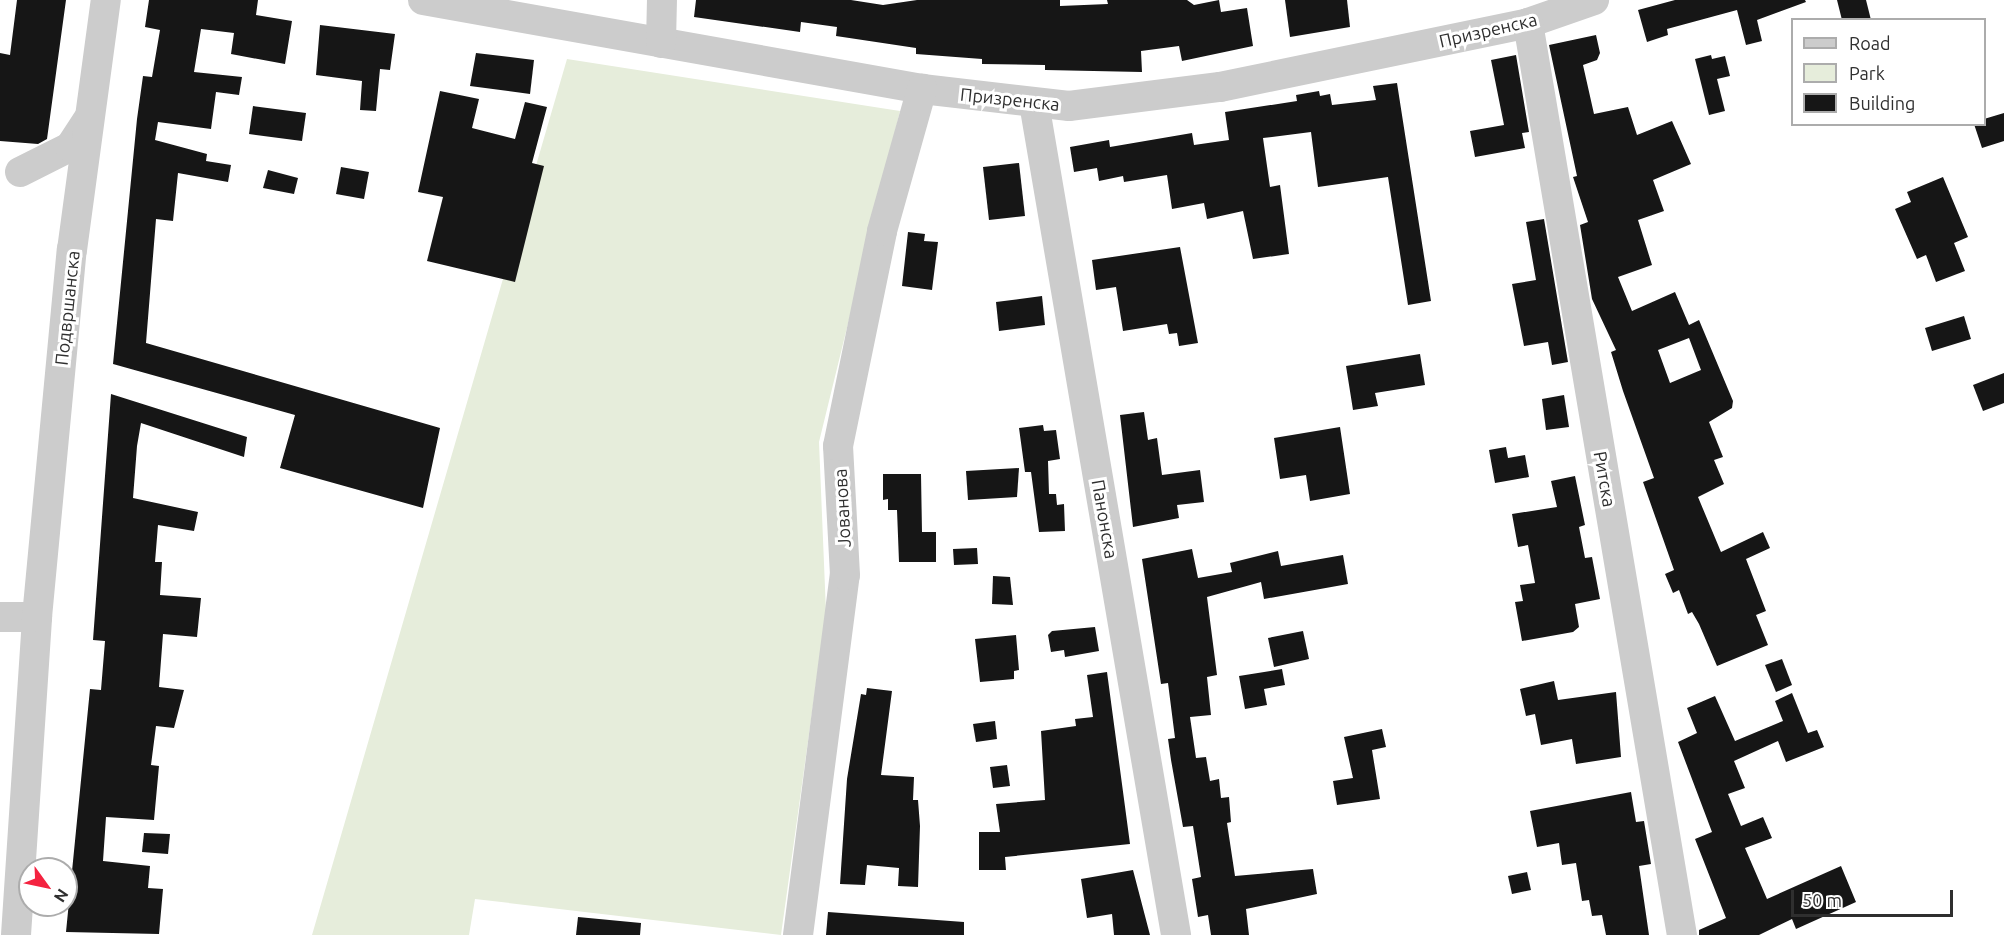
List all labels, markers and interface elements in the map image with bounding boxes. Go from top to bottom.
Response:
street label: Призренска [1437,8,1539,52]
legend [1791,18,1986,126]
text: Road [1849,33,1891,53]
text: Park [1849,63,1885,83]
street label: Призренска [959,83,1061,115]
text: Building [1849,93,1915,113]
street label: Подвршанска [50,250,84,366]
street label: Ритска [1589,449,1621,509]
street label: Јованова [829,468,855,548]
street label: Панонска [1087,478,1123,560]
north arrow [18,857,78,917]
scale bar [1794,878,1956,916]
text: N [51,886,72,906]
text: 50 m [1802,890,1842,910]

